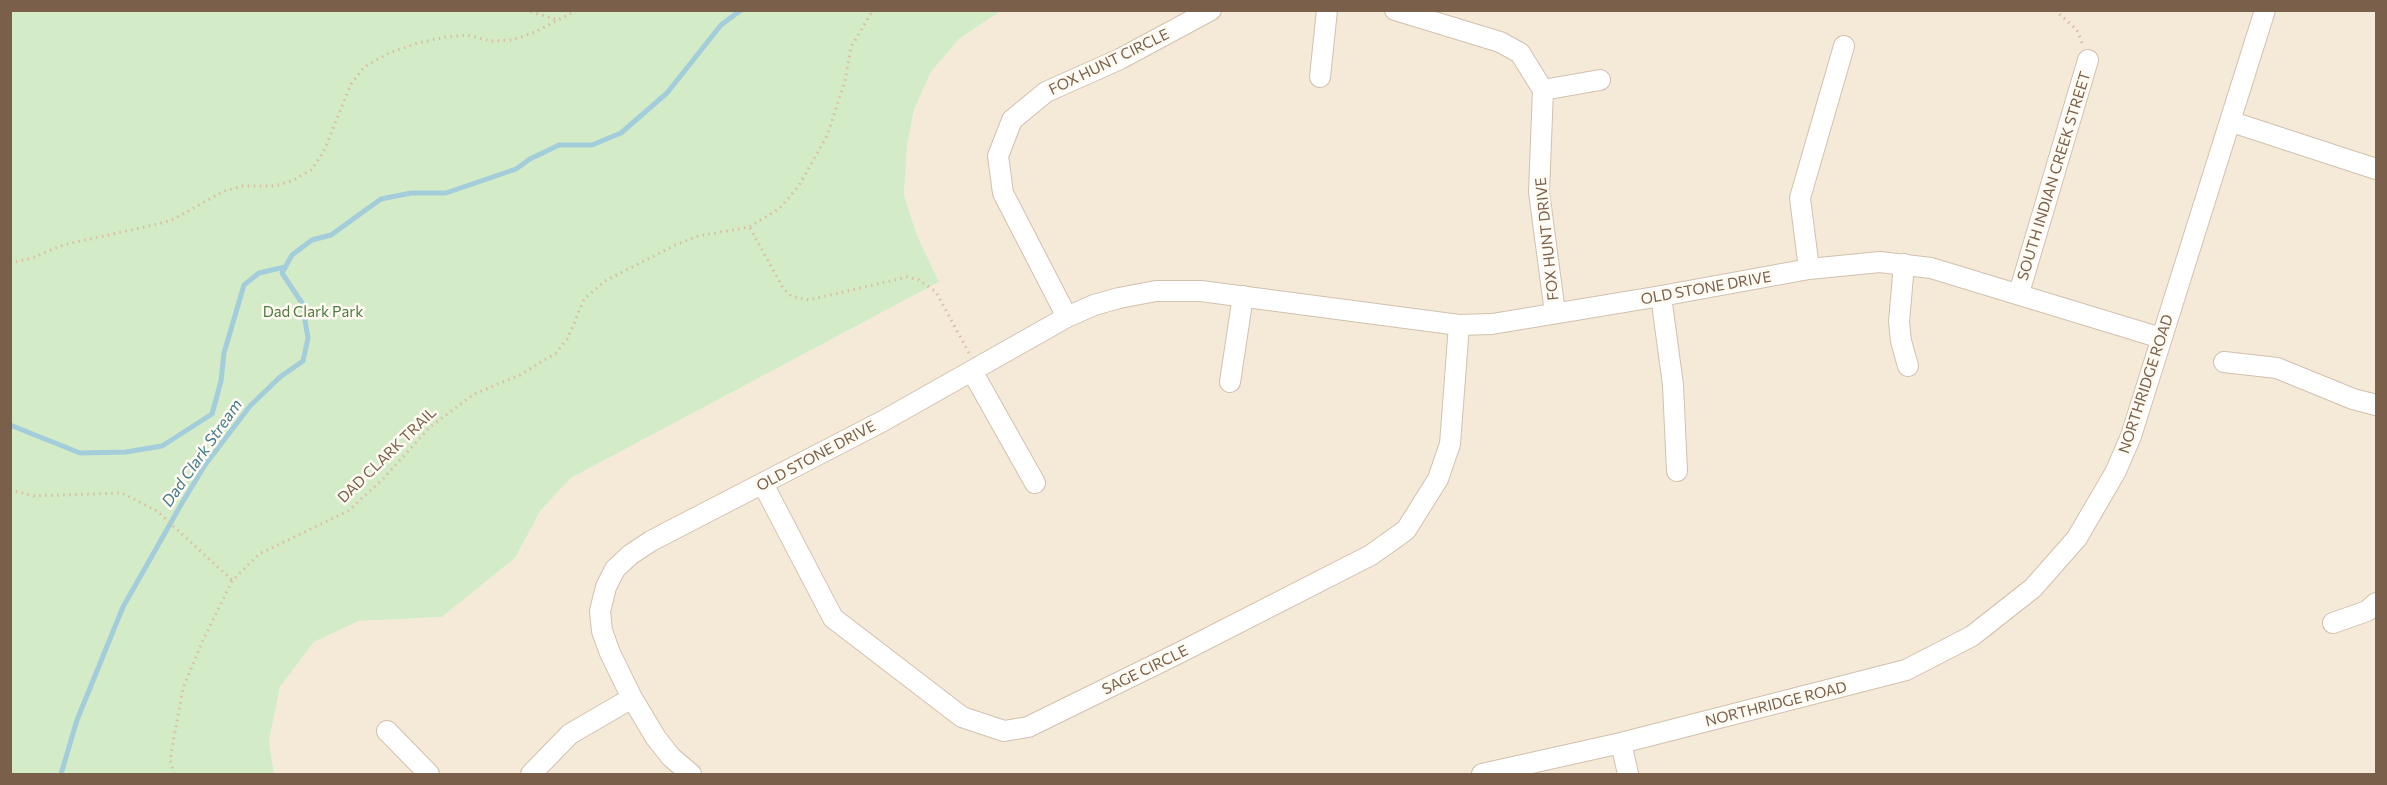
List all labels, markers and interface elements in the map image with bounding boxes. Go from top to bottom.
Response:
street label: FOX HUNT CIRCLE [1046,25,1172,99]
street label: SOUTH INDIAN CREEK STREET [2014,69,2094,283]
street label: FOX HUNT DRIVE [1532,176,1562,302]
street label: OLD STONE DRIVE [1639,268,1773,308]
park label: Dad Clark Park [263,303,363,321]
street label: NORTHRIDGE ROAD [2115,312,2177,456]
water label: Dad Clark Stream [158,396,246,510]
street label: DAD CLARK TRAIL [334,403,440,507]
street label: OLD STONE DRIVE [753,417,879,495]
street label: SAGE CIRCLE [1099,641,1191,699]
street label: NORTHRIDGE ROAD [1703,678,1849,730]

